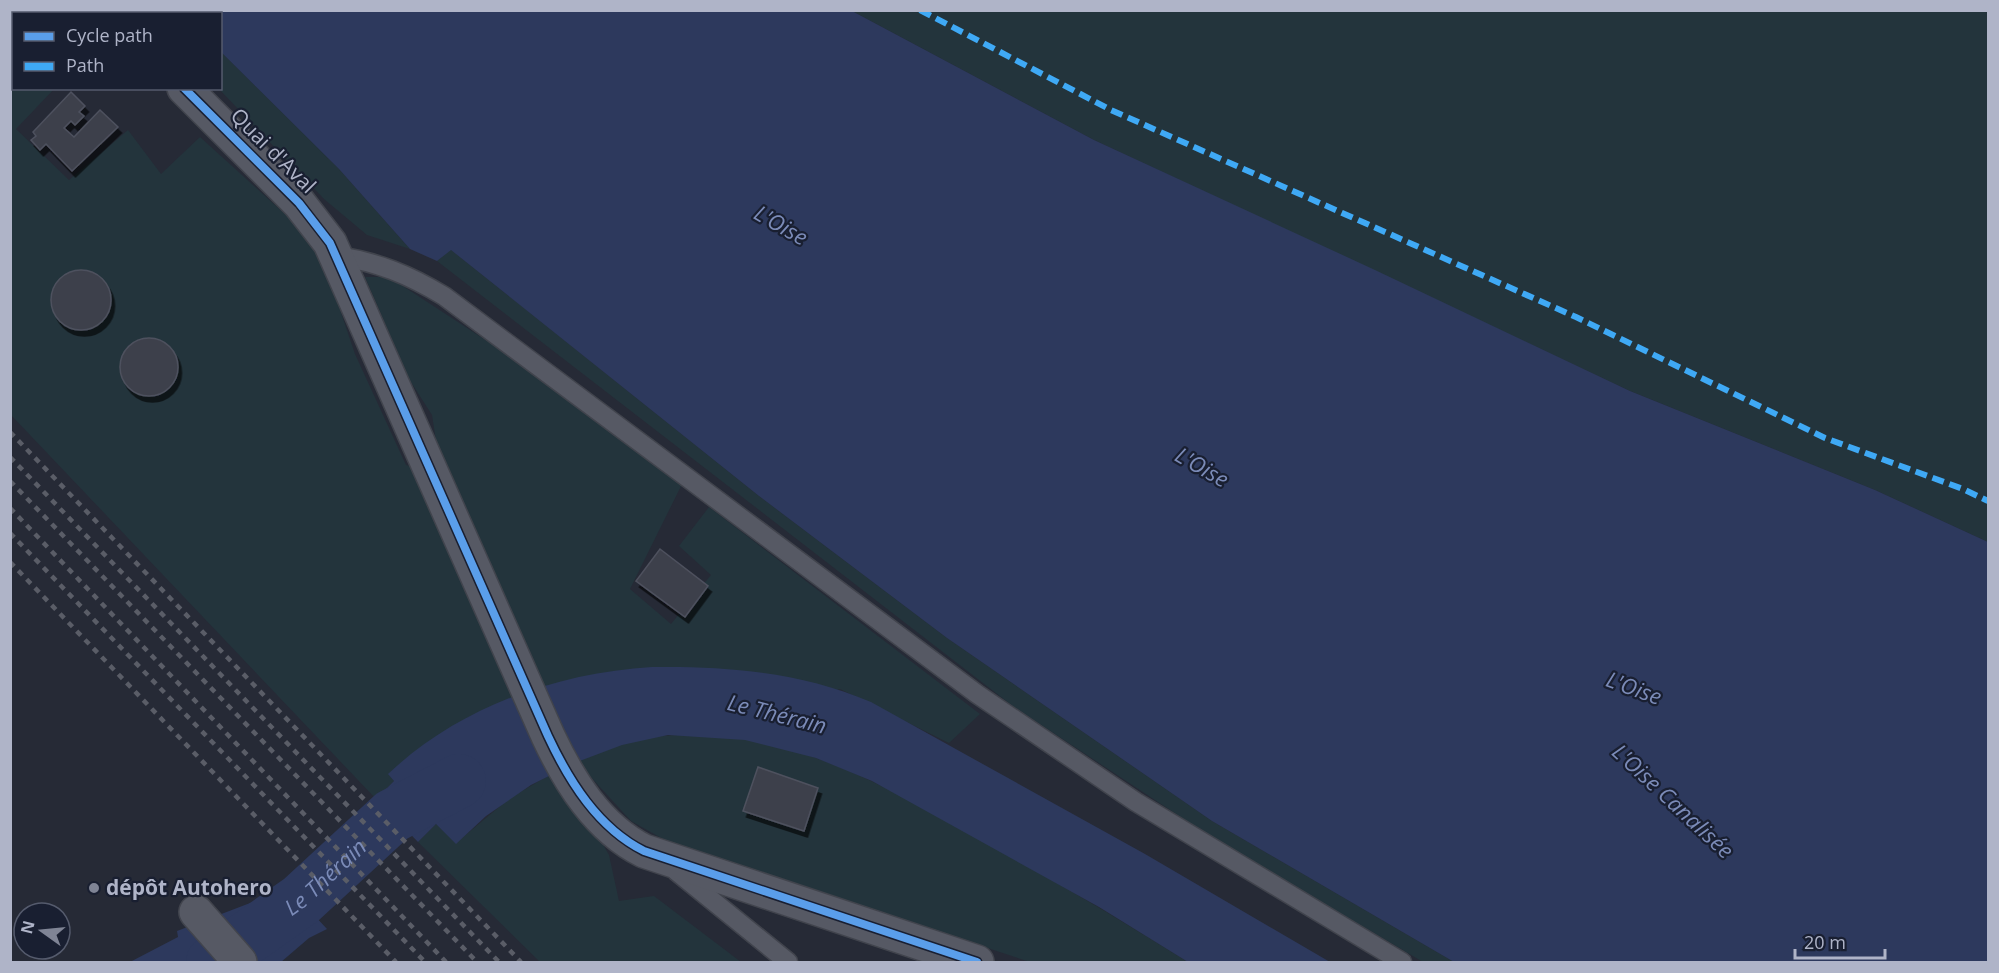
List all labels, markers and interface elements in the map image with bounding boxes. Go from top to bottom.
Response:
legend [12,12,222,90]
text: Cycle path [66,23,153,47]
text: Path [66,53,104,77]
street label: Quai d'Aval [225,102,322,199]
water label: L'Oise [749,197,814,251]
water label: L'Oise [1170,439,1235,493]
water label: L'Oise [1602,663,1666,711]
water label: Le Thérain [725,686,830,740]
water label: L'Oise Canalisée [1606,736,1741,864]
water label: Le Thérain [278,831,372,921]
place label: dépôt Autohero [106,873,272,901]
marker: dépôt Autohero [87,881,101,895]
north arrow [12,901,72,961]
text: N [15,918,40,936]
scale bar [1795,922,1885,960]
text: 20 m [1804,930,1846,954]

